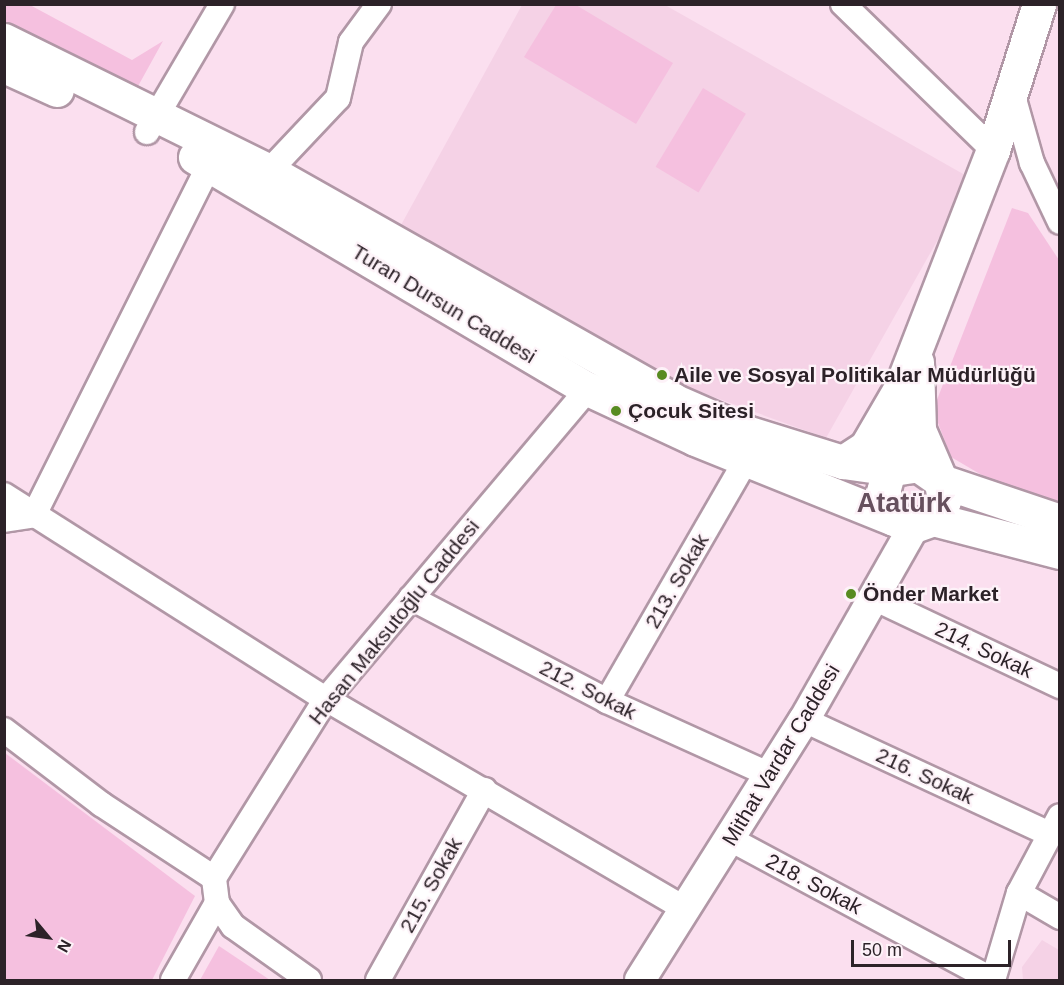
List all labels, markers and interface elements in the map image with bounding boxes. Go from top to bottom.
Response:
street label: Turan Dursun Caddesi [347,239,541,369]
place label: Aile ve Sosyal Politikalar Müdürlüğü [674,362,1036,388]
marker: Aile ve Sosyal Politikalar Müdürlüğü [655,368,669,382]
place label: Çocuk Sitesi [628,398,754,424]
marker: Çocuk Sitesi [609,404,623,418]
district label: Atatürk [857,488,951,520]
street label: Hasan Maksutoğlu Caddesi [303,514,485,730]
street label: 213. Sokak [640,529,714,633]
place label: Önder Market [863,581,998,607]
marker: Önder Market [844,587,858,601]
street label: 214. Sokak [931,616,1037,684]
street label: 212. Sokak [535,655,641,725]
street label: Mithat Vardar Caddesi [717,660,845,850]
street label: 216. Sokak [872,742,978,810]
street label: 215. Sokak [395,833,467,937]
street label: 218. Sokak [762,848,866,920]
north arrow [18,907,78,967]
scale bar [854,928,1014,966]
text: N [54,937,74,955]
text: 50 m [862,940,902,960]

